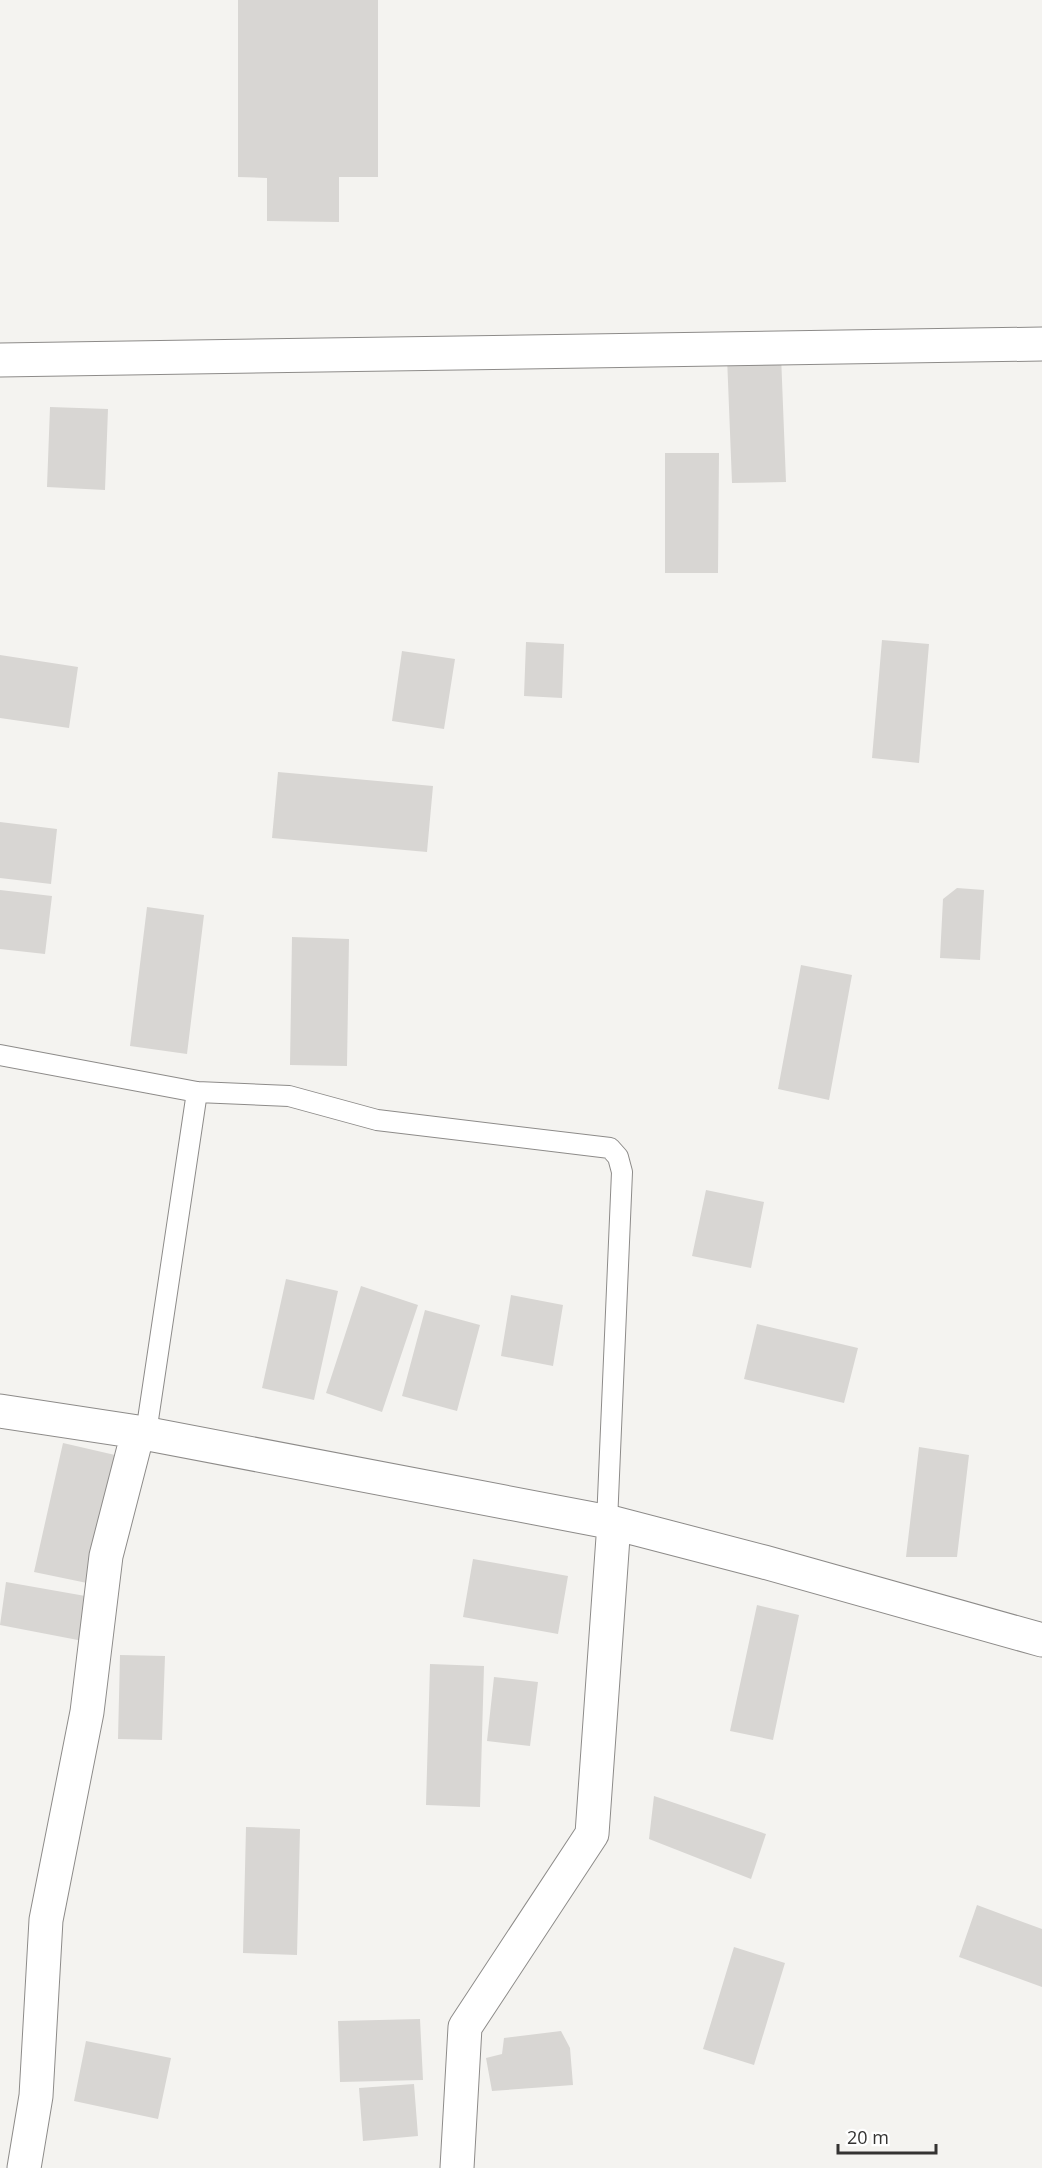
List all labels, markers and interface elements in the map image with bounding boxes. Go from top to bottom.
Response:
scale bar [838,2117,936,2155]
text: 20 m [847,2125,889,2149]

